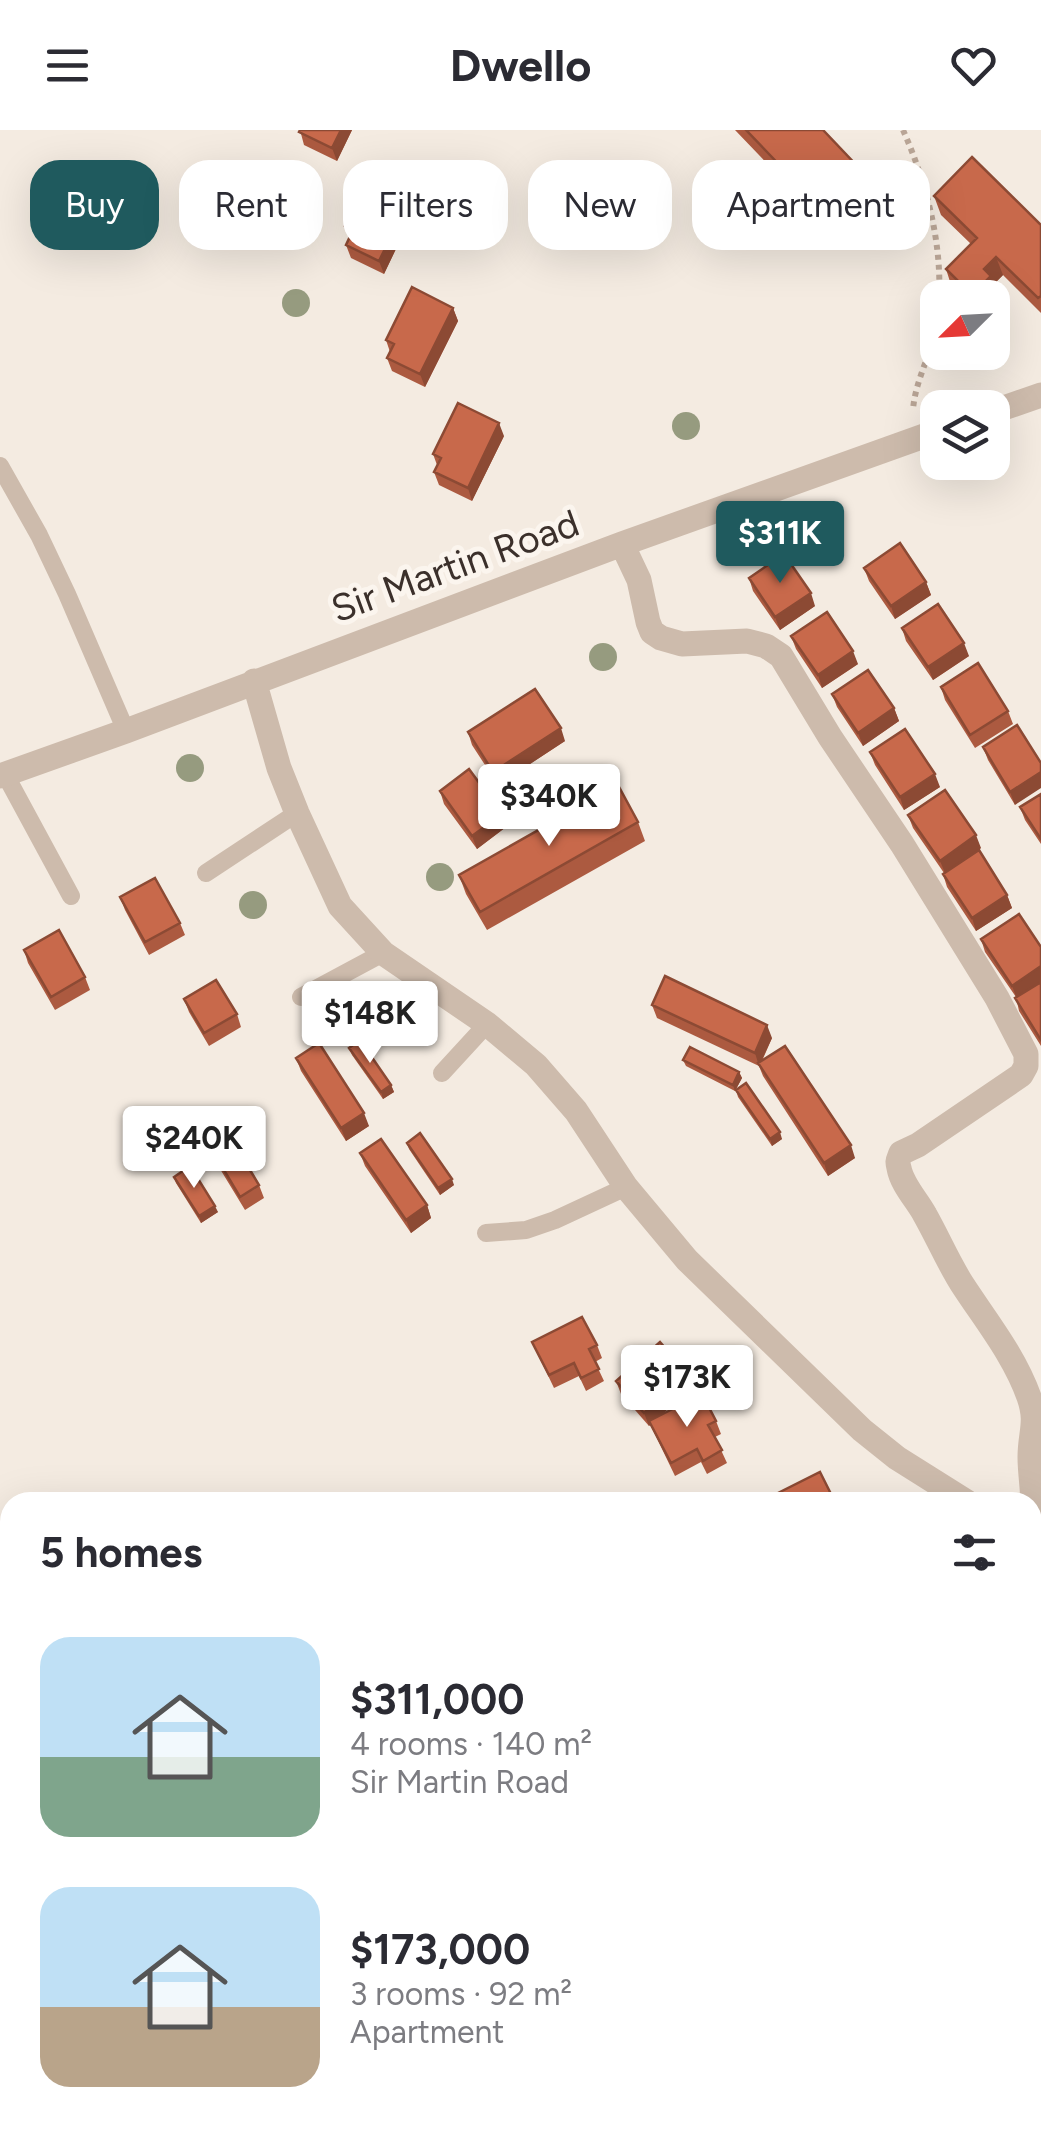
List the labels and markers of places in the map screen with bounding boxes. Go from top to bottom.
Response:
pin: $311K [710,501,850,586]
pin: $340K [479,764,619,849]
pin: $148K [300,981,440,1066]
pin: $240K [124,1106,264,1191]
pin: $173K [617,1345,757,1430]

